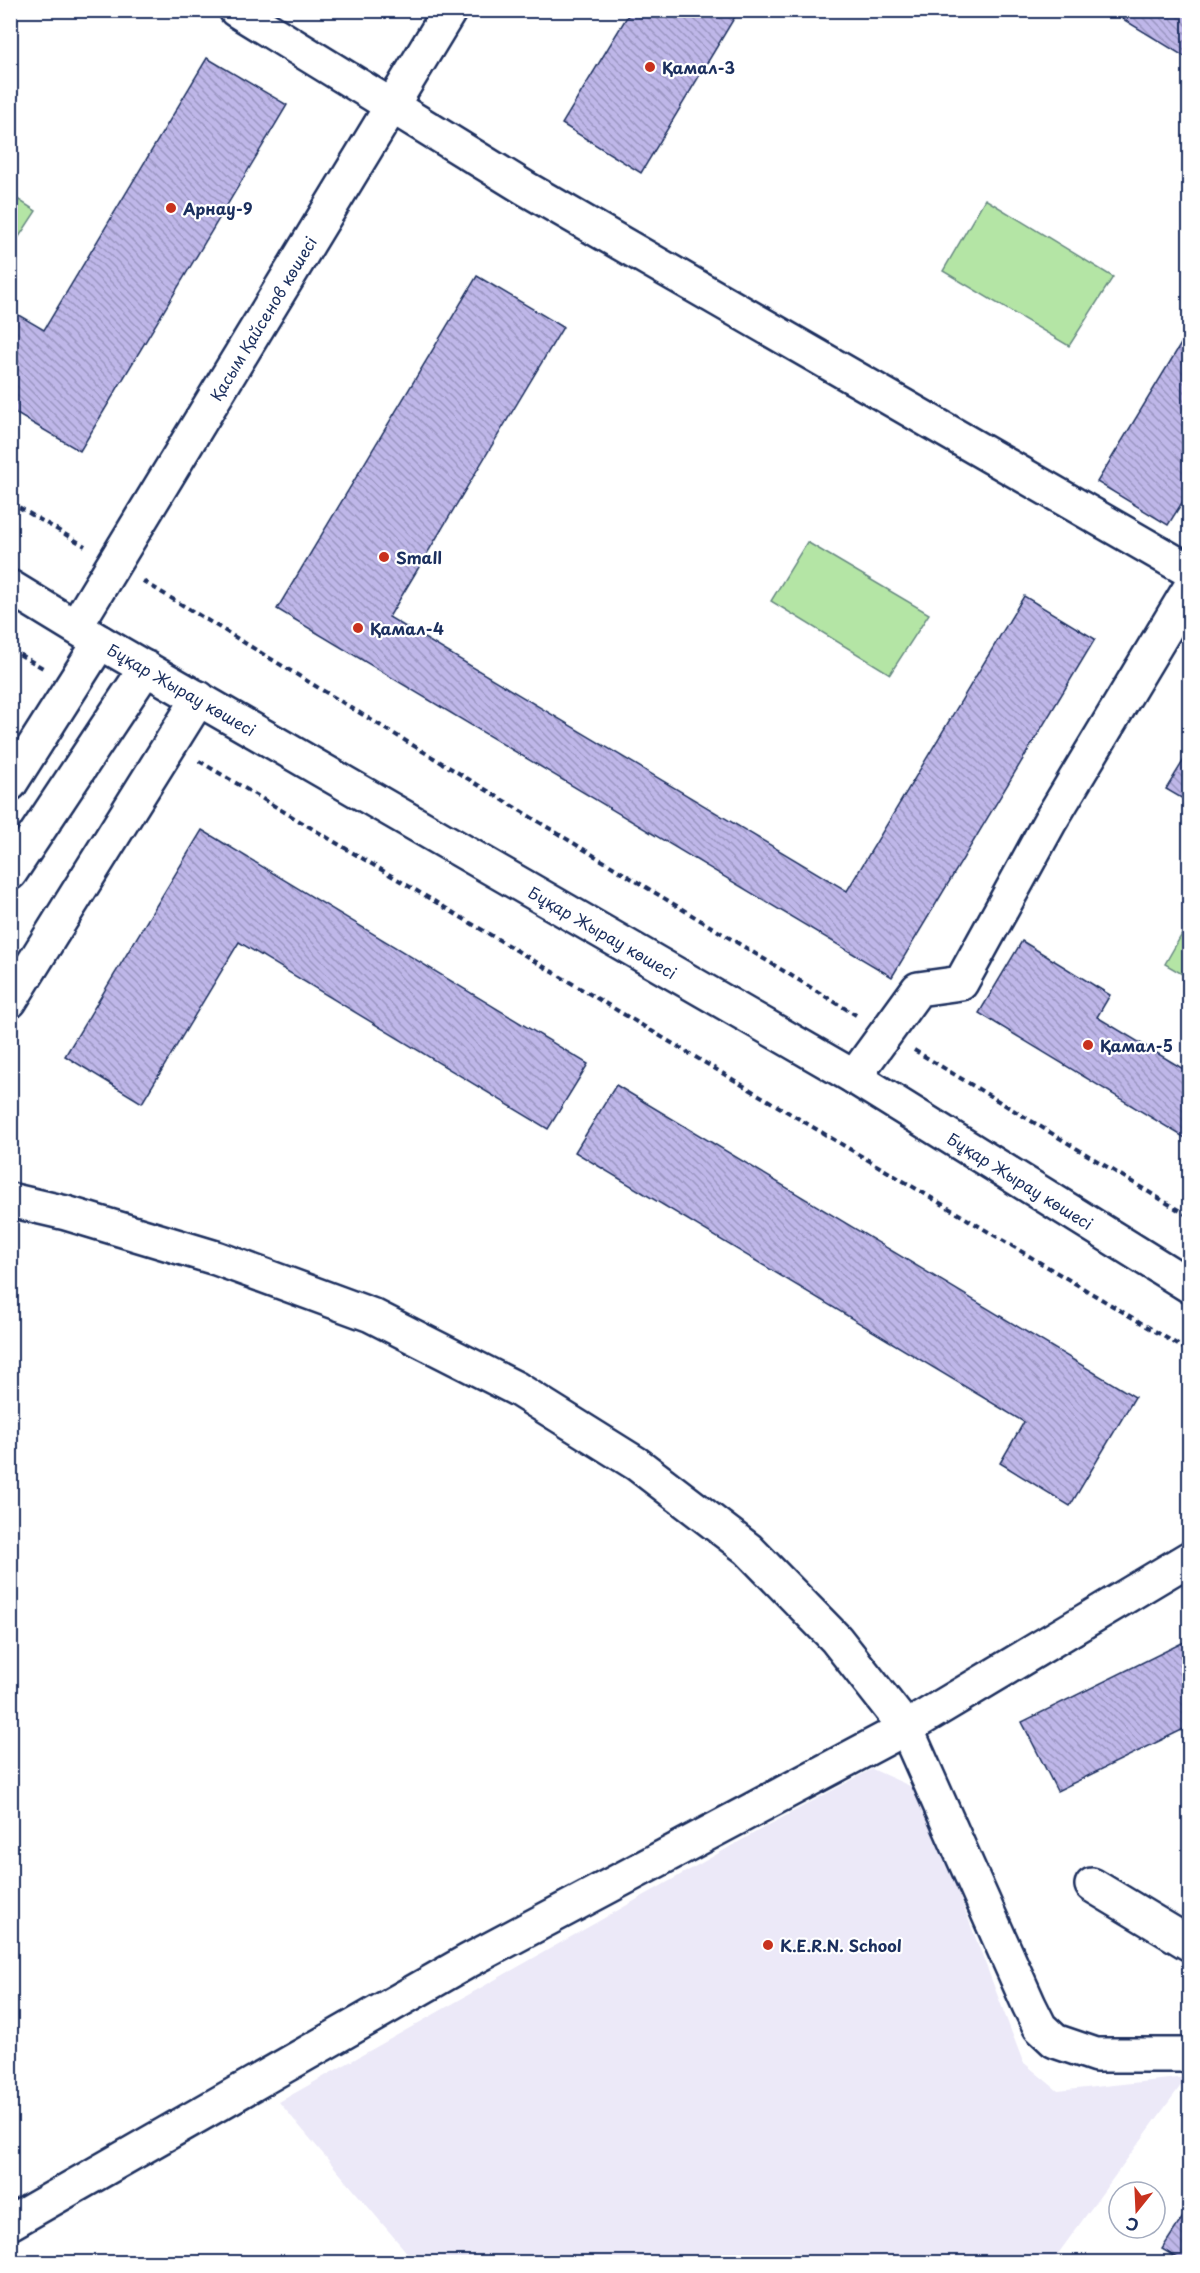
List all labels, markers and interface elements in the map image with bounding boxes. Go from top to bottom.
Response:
place label: Қамал-3 [662,55,735,79]
marker: Қамал-3 [643,60,657,74]
place label: Арнау-9 [182,196,253,220]
marker: Арнау-9 [164,201,178,215]
street label: Қасым Қайсенов көшесі [204,231,322,405]
place label: Small [396,545,442,569]
marker: Small [377,550,391,564]
place label: Қамал-4 [370,616,444,640]
marker: Қамал-4 [351,621,365,635]
street label: Бұқар Жырау көшесі [103,637,260,741]
street label: Бұқар Жырау көшесі [524,880,681,984]
place label: Қамал-5 [1100,1033,1173,1057]
marker: Қамал-5 [1081,1038,1095,1052]
street label: Бұқар Жырау көшесі [943,1126,1098,1235]
place label: K.E.R.N. School [780,1933,902,1957]
marker: K.E.R.N. School [761,1938,775,1952]
north arrow [1107,2180,1167,2240]
text: С [1123,2212,1141,2238]

